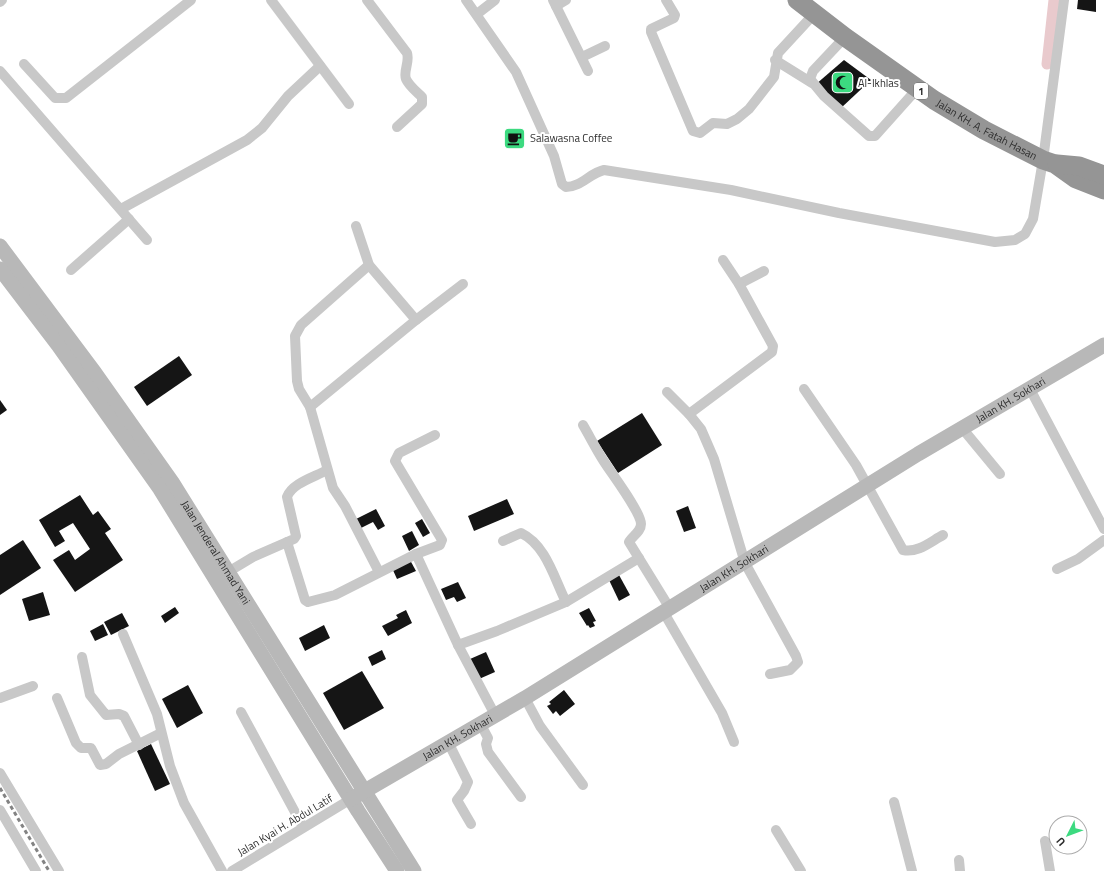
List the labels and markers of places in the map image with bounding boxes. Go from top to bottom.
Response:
mosque icon: Al-Ikhlas [830,70,856,96]
place label: Al-Ikhlas [858,75,899,91]
cafe icon: Salawasna Coffee [501,125,527,151]
place label: Salawasna Coffee [530,130,613,146]

